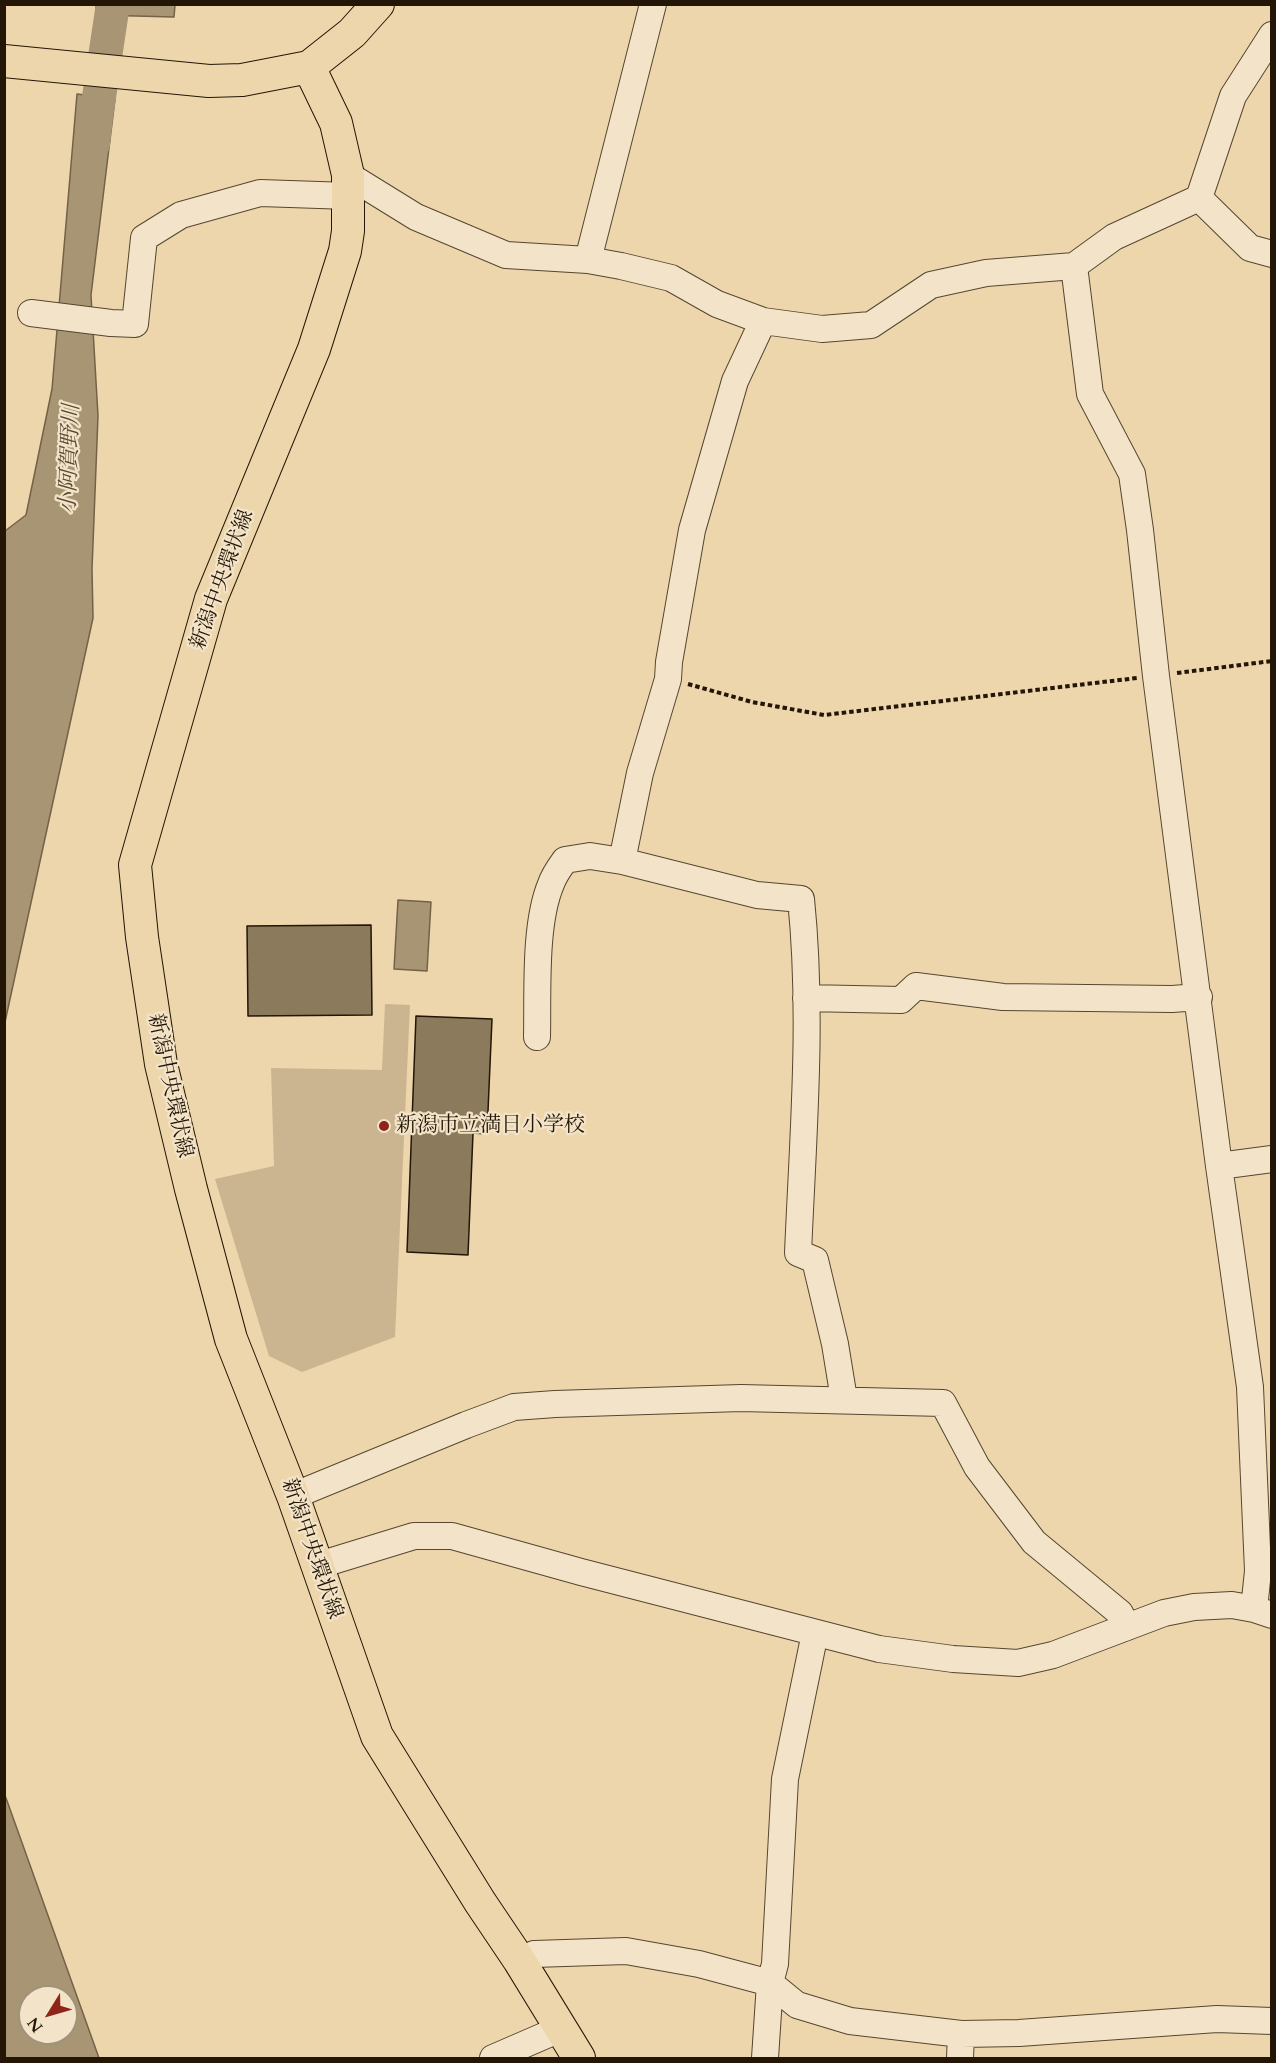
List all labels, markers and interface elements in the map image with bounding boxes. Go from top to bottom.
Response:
water label: 小阿賀野川 [56,404,86,514]
street label: 新潟中央環状線 [186,507,260,653]
street label: 新潟中央環状線 [141,1011,197,1161]
place label: 新潟市立満日小学校 [396,1113,585,1139]
marker: 新潟市立満日小学校 [377,1119,391,1133]
street label: 新潟中央環状線 [275,1475,347,1623]
north arrow [18,1985,78,2045]
text: N [22,2012,48,2037]

